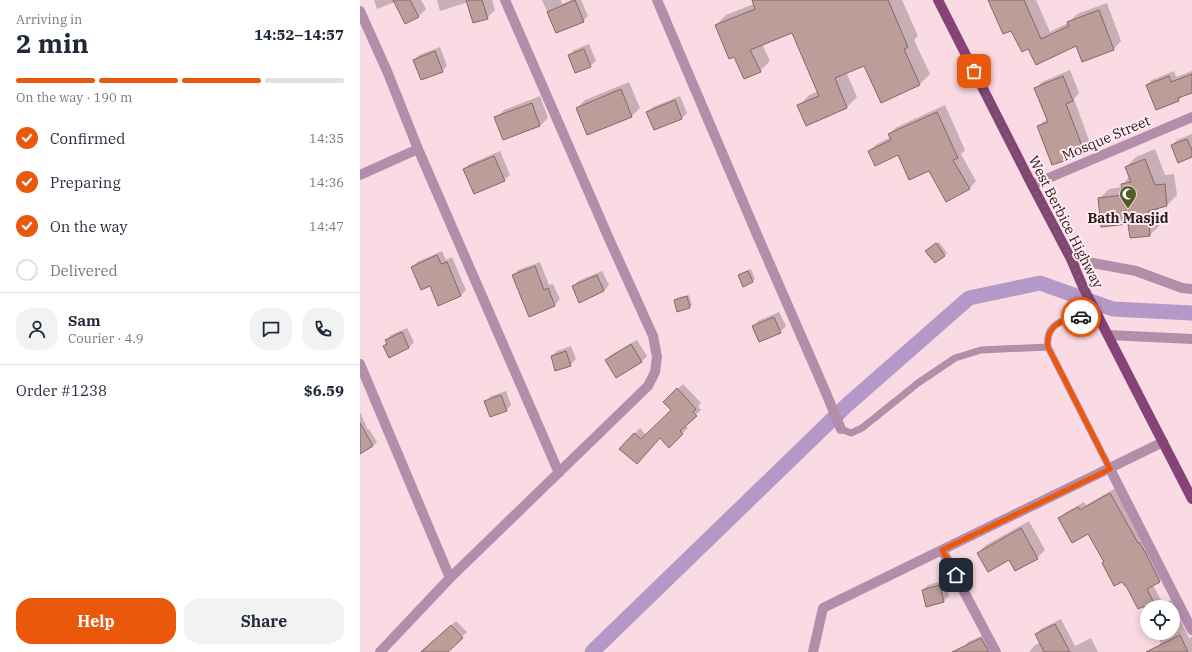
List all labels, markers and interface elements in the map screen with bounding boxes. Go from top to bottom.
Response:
text: Arriving in [16,11,82,28]
text: 14:52–14:57 [254,25,344,44]
text: 2 min [16,26,89,60]
pin [957,54,991,88]
icon: bag [963,60,985,82]
text: On the way · 190 m [16,89,132,106]
street label: Mosque Street [1059,111,1153,165]
icon: check [16,127,38,149]
text: Confirmed [50,129,125,148]
text: 14:35 [309,130,344,147]
street label: West Berbice Highway [1025,153,1107,292]
icon: check [16,171,38,193]
text: Preparing [50,173,121,192]
text: 14:36 [309,174,344,191]
mosque icon: Bath Masjid [1118,184,1138,209]
place label: Bath Masjid [1087,209,1169,227]
icon: check [16,215,38,237]
text: On the way [50,217,128,236]
text: 14:47 [309,218,344,235]
text: Delivered [50,261,118,280]
courier [1061,297,1101,337]
icon: car [1070,306,1092,328]
button: person [16,308,58,350]
button: chat [250,308,292,350]
button: phone [302,308,344,350]
text: Sam [68,311,101,330]
text: Courier · 4.9 [68,330,144,347]
text: Order #1238 [16,381,107,400]
text: $6.59 [304,381,344,400]
pin [939,558,973,592]
icon: home [945,564,967,586]
button: Help [16,598,176,644]
button: Share [184,598,344,644]
map controls [1140,600,1180,640]
button: locate [1140,600,1180,640]

